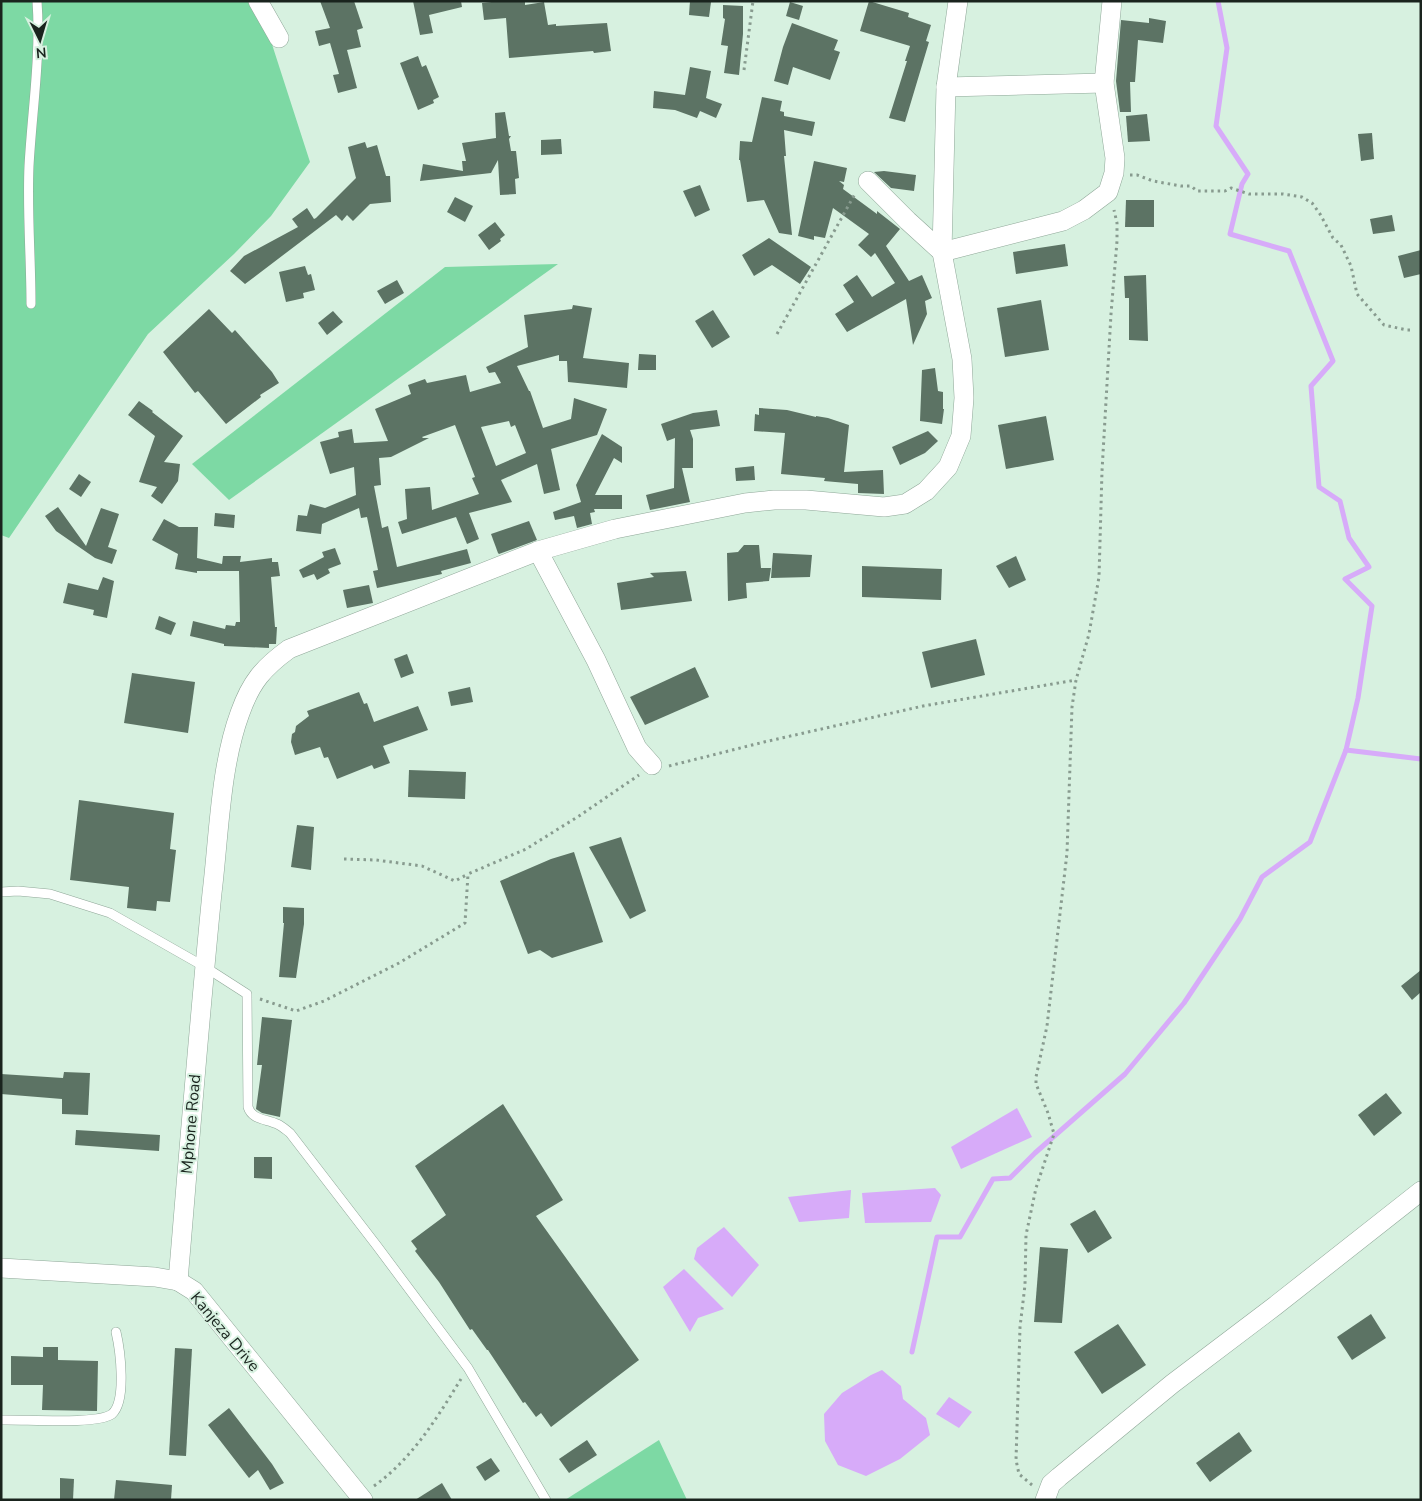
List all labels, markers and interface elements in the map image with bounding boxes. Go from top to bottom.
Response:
north arrow [15,15,65,65]
text: N [35,43,47,62]
street label: Mphone Road [176,1073,206,1175]
street label: Kanjeza Drive [185,1288,265,1376]

